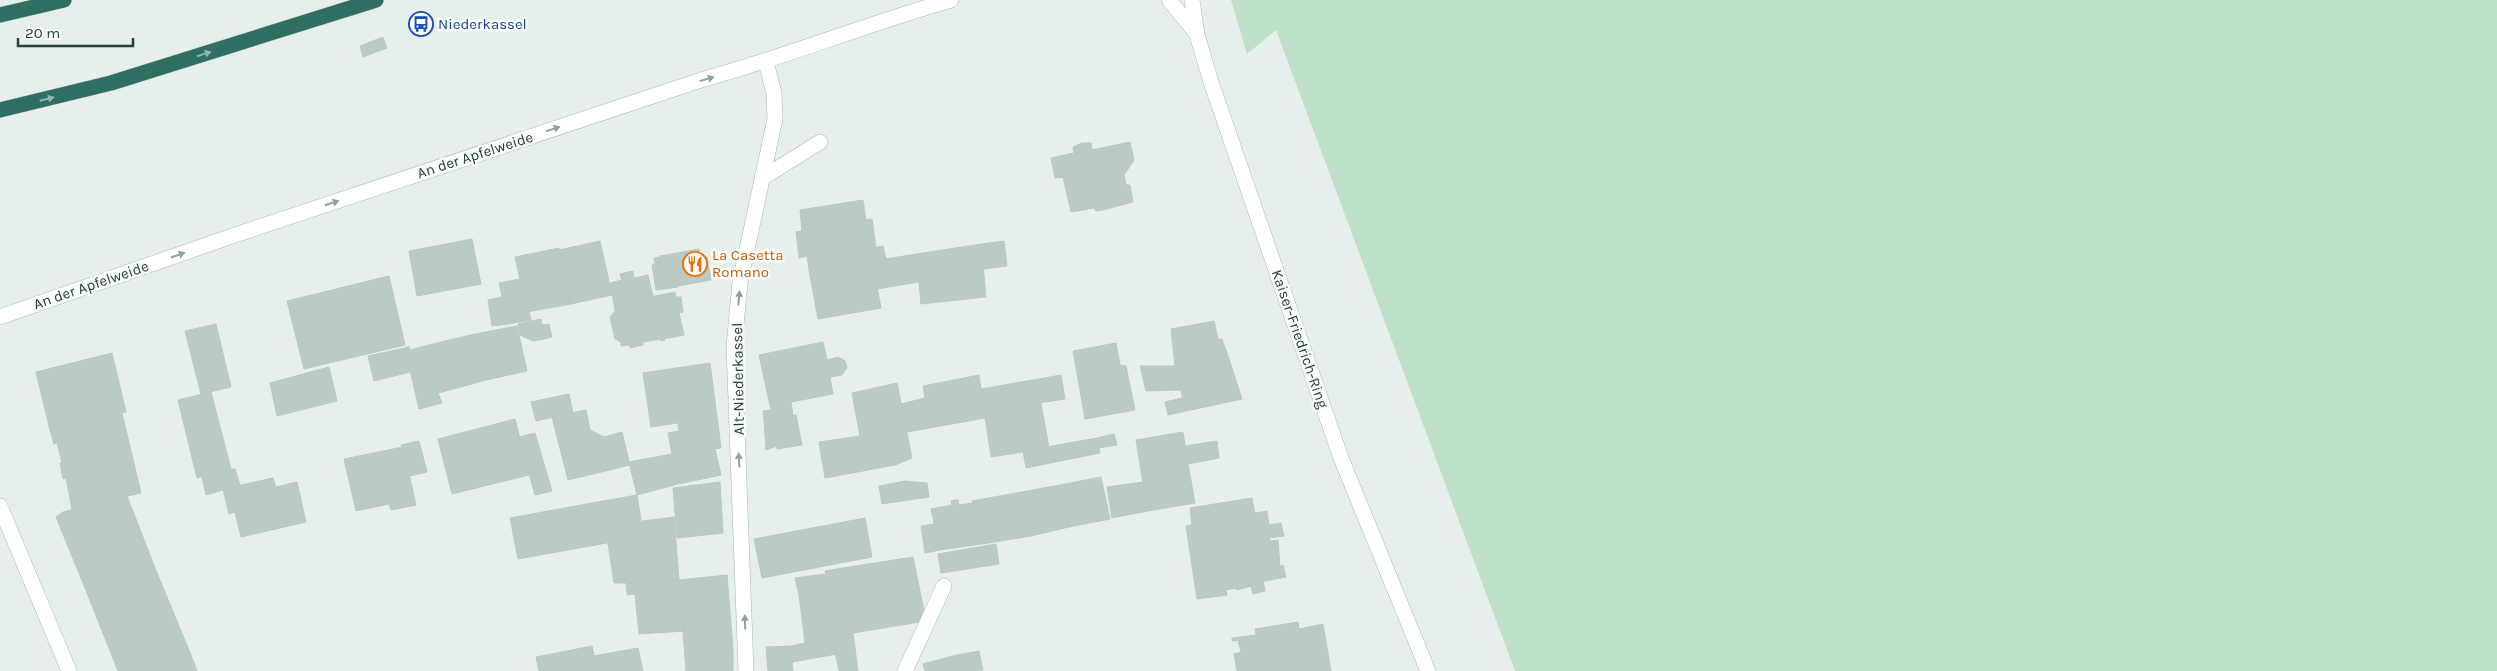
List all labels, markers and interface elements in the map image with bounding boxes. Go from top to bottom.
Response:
bus stop icon: Niederkassel [408,11,434,37]
scale bar [18,15,132,47]
place label: Niederkassel [438,15,527,33]
text: 20 m [25,24,60,42]
one-way arrow [196,50,211,57]
one-way arrow [700,74,715,82]
one-way arrow [40,94,55,102]
one-way arrow [546,125,561,133]
street label: An der Apfelweide [415,128,535,182]
one-way arrow [325,199,340,206]
place label: La Casetta Romano [712,246,783,281]
one-way arrow [171,251,186,258]
restaurant icon: La Casetta Romano [682,251,708,277]
street label: An der Apfelweide [31,257,151,313]
street label: Kaiser-Friedrich-Ring [1268,267,1332,411]
one-way arrow [735,289,743,305]
street label: Alt-Niederkassel [728,323,748,435]
one-way arrow [735,452,743,468]
one-way arrow [741,614,749,630]

